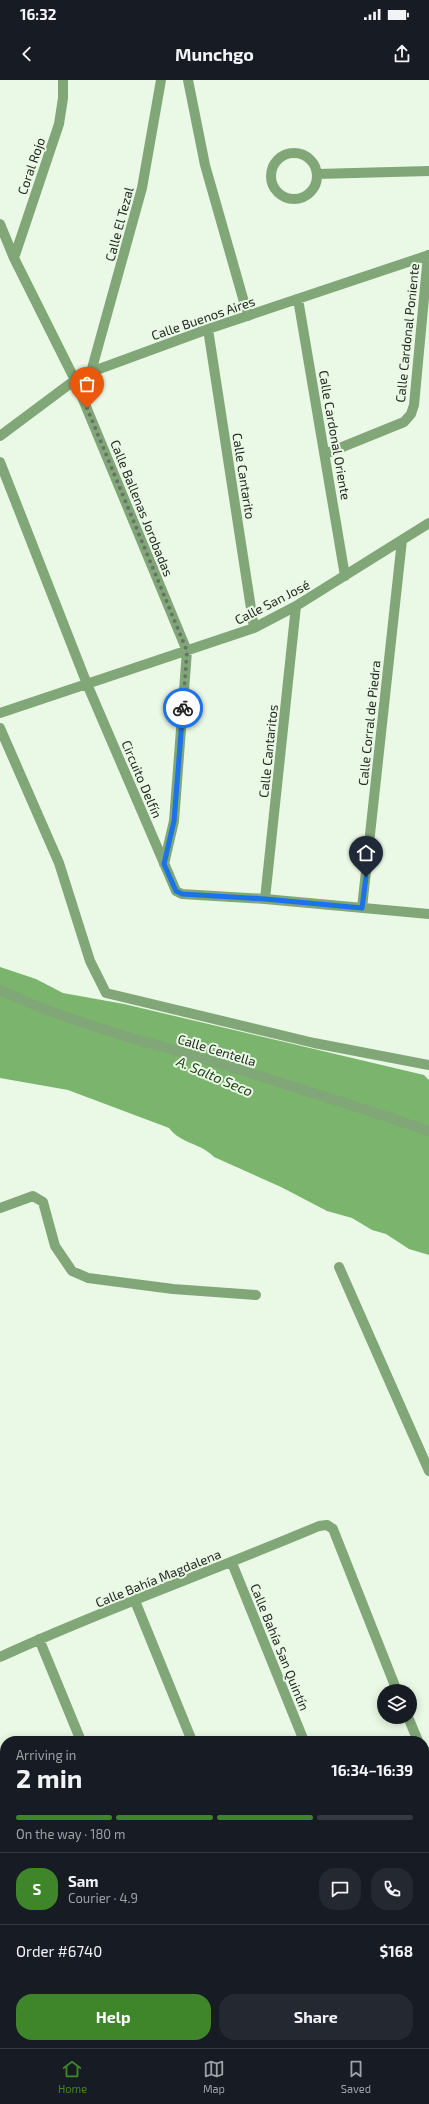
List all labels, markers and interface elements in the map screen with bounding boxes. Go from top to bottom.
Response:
text: 16:32 [20,5,56,23]
icon: back [16,43,38,65]
text: Munchgo [175,43,254,65]
icon: share [391,43,413,65]
street label: Coral Rojo [14,135,48,197]
street label: Calle El Tezal [101,185,137,263]
street label: Calle Cardonal Poniente [392,263,422,403]
street label: Calle Buenos Aires [149,293,257,343]
pin [70,367,104,408]
street label: Calle Cardonal Oriente [316,369,354,501]
icon: bag [76,373,98,395]
street label: Calle Cantarito [229,432,259,520]
street label: Calle Ballenas Jorobadas [107,437,177,579]
street label: Calle San José [232,576,312,628]
street label: Calle Corral de Piedra [354,660,384,786]
courier [163,688,203,728]
icon: bike [172,697,194,719]
street label: Calle Cantaritos [255,704,281,798]
street label: Circuito Delfín [118,738,166,820]
pin [349,836,383,877]
icon: home [355,842,377,864]
street label: Calle Centella [176,1031,258,1069]
water label: A. Salto Seco [173,1052,256,1100]
street label: Calle Bahía Magdalena [93,1545,223,1611]
street label: Calle Bahía San Quintín [247,1581,313,1713]
map controls [377,1684,417,1724]
button: layers [377,1684,417,1724]
text: Arriving in [16,1747,76,1763]
text: 16:34–16:39 [331,1761,413,1779]
text: 2 min [16,1762,82,1793]
text: On the way · 180 m [16,1826,126,1842]
button: chat [319,1868,361,1910]
button: phone [371,1868,413,1910]
text: Sam [68,1872,99,1890]
text: S [33,1880,41,1898]
text: Courier · 4.9 [68,1890,138,1906]
text: Order #6740 [16,1942,102,1960]
text: $168 [380,1942,413,1960]
button: Help [16,1994,211,2040]
button: Share [219,1994,413,2040]
tab: Home [58,2058,87,2095]
tab: Map [203,2058,225,2095]
tab: Saved [341,2058,371,2095]

